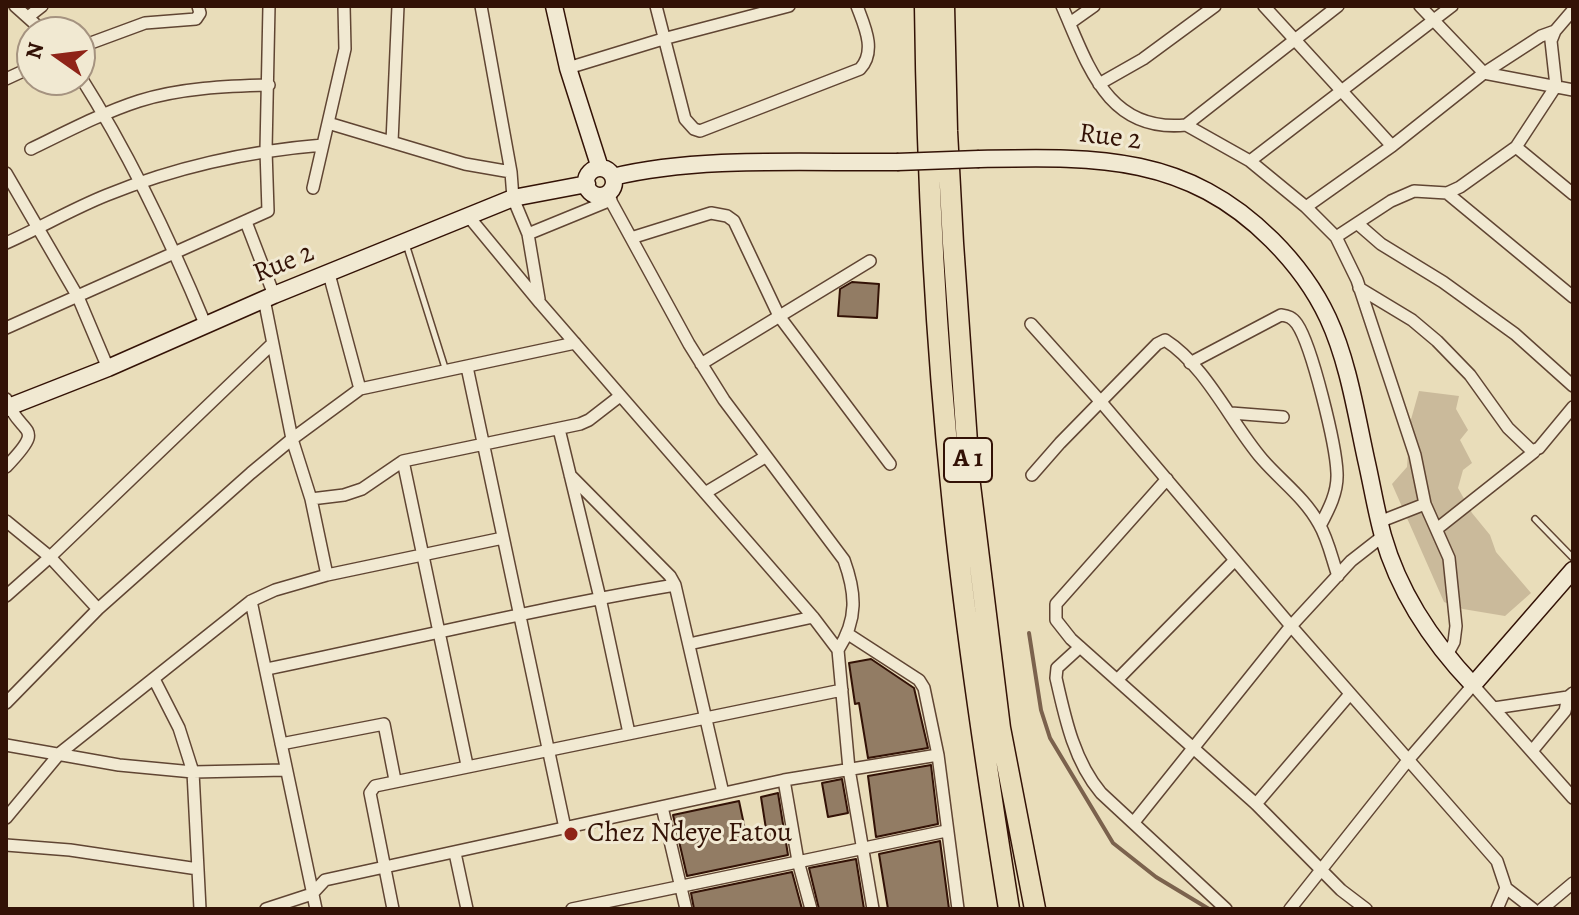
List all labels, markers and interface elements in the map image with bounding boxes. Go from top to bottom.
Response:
north arrow [16,16,96,96]
text: N [18,39,51,62]
street label: Rue 2 [1077,117,1143,159]
street label: Rue 2 [249,237,319,291]
road number: A 1 [944,438,992,482]
place label: Chez Ndeye Fatou [587,817,792,851]
marker: Chez Ndeye Fatou [562,825,580,843]

